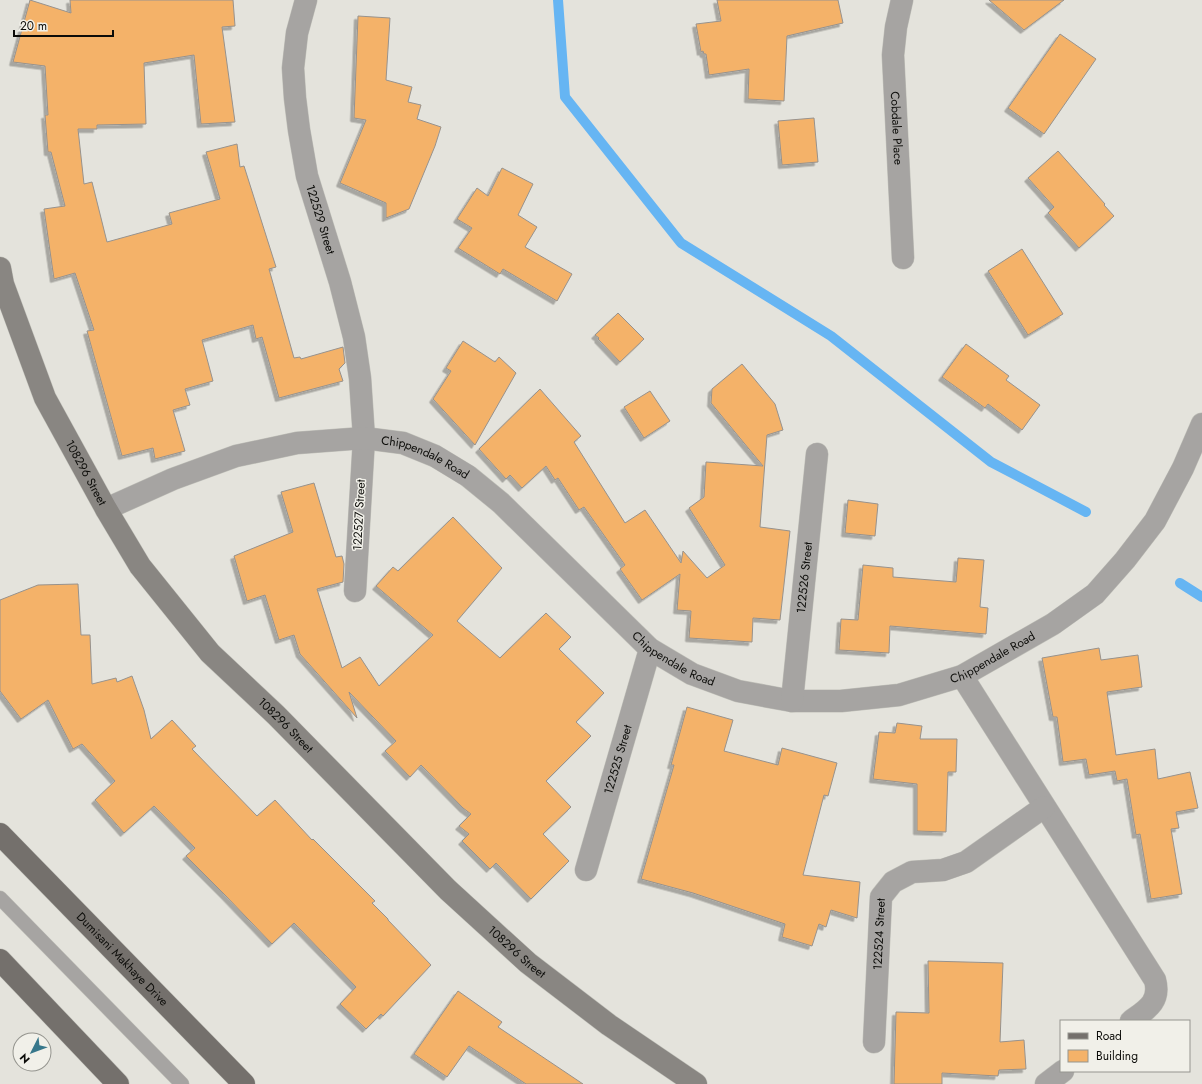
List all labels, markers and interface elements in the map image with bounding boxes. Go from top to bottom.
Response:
scale bar [14,12,113,38]
text: 20 m [20,17,47,35]
street label: Cobdale Place [886,91,907,165]
street label: 122529 Street [301,183,340,257]
street label: Chippendale Road [380,431,473,484]
street label: 108296 Street [61,437,111,509]
street label: 122527 Street [348,479,370,551]
street label: 122526 Street [792,541,817,614]
street label: Chippendale Road [628,627,718,691]
street label: Chippendale Road [948,627,1038,688]
street label: 108296 Street [254,693,318,757]
street label: 122525 Street [599,722,637,796]
street label: 122524 Street [868,898,890,970]
street label: Dumisani Makhaye Drive [72,908,172,1010]
street label: 108296 Street [484,921,550,983]
legend [1060,1020,1190,1072]
text: Road [1096,1027,1122,1045]
north arrow [12,1032,52,1072]
text: Building [1096,1047,1138,1065]
text: N [16,1050,33,1067]

